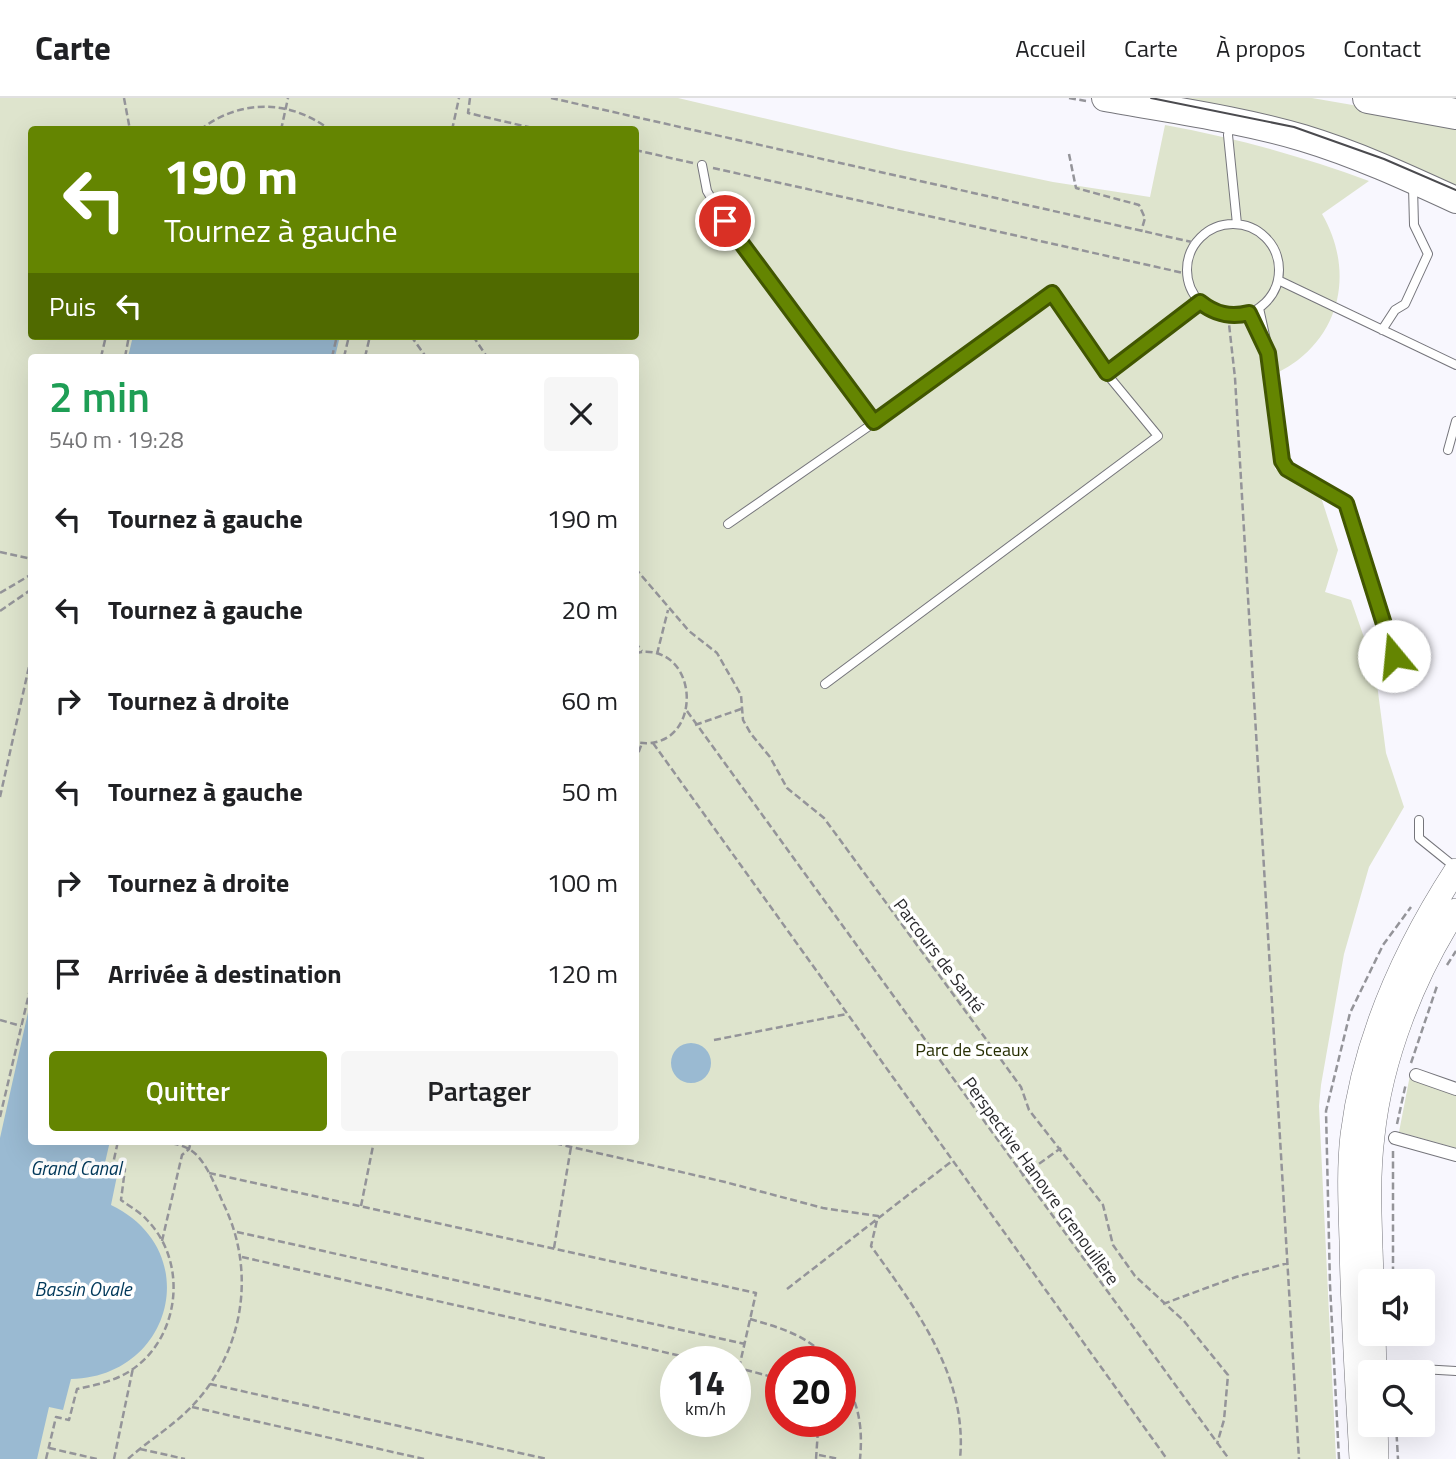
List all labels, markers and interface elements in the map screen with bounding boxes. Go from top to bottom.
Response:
text: Carte [35,23,111,73]
text: Accueil [1015,30,1086,66]
text: Carte [1124,30,1178,66]
text: À propos [1216,30,1305,66]
text: Contact [1343,30,1421,66]
text: 190 m [164,138,298,213]
icon: left [49,154,140,245]
pin [695,191,755,251]
icon: arrive [706,202,744,240]
text: Tournez à gauche [164,206,398,254]
text: Puis [49,287,96,326]
icon: left [110,287,148,325]
text: 2 min [49,364,150,428]
button: close [544,377,618,451]
text: 540 m · 19:28 [49,422,184,457]
text: Tournez à gauche [108,499,303,538]
text: 190 m [547,499,618,538]
icon: left [49,500,87,538]
text: Tournez à gauche [108,590,303,629]
text: 20 m [561,590,618,629]
icon: left [49,591,87,629]
position arrow [1357,619,1431,693]
text: Tournez à droite [108,681,289,720]
text: 60 m [561,681,618,720]
icon: right [49,682,87,720]
text: Tournez à gauche [108,772,303,811]
text: 50 m [561,772,618,811]
icon: left [49,773,87,811]
text: Tournez à droite [108,863,289,902]
text: 100 m [547,863,618,902]
icon: right [49,864,87,902]
street label: Parcours de Santé [887,893,992,1019]
text: Arrivée à destination [108,954,342,993]
text: 120 m [547,954,618,993]
icon: arrive [49,955,87,993]
park label: Parc de Sceaux [915,1036,1029,1063]
button: Quitter [49,1051,327,1131]
button: Partager [341,1051,618,1131]
street label: Perspective Hanovre Grenouillère [956,1071,1126,1291]
water label: Grand Canal [30,1153,124,1182]
map controls [1358,1269,1435,1437]
button: sound [1358,1269,1435,1346]
water label: Bassin Ovale [35,1274,133,1303]
speed limit sign: 20 [765,1346,856,1437]
text: 14 [686,1355,725,1409]
button: search [1358,1360,1435,1437]
text: km/h [685,1395,726,1422]

